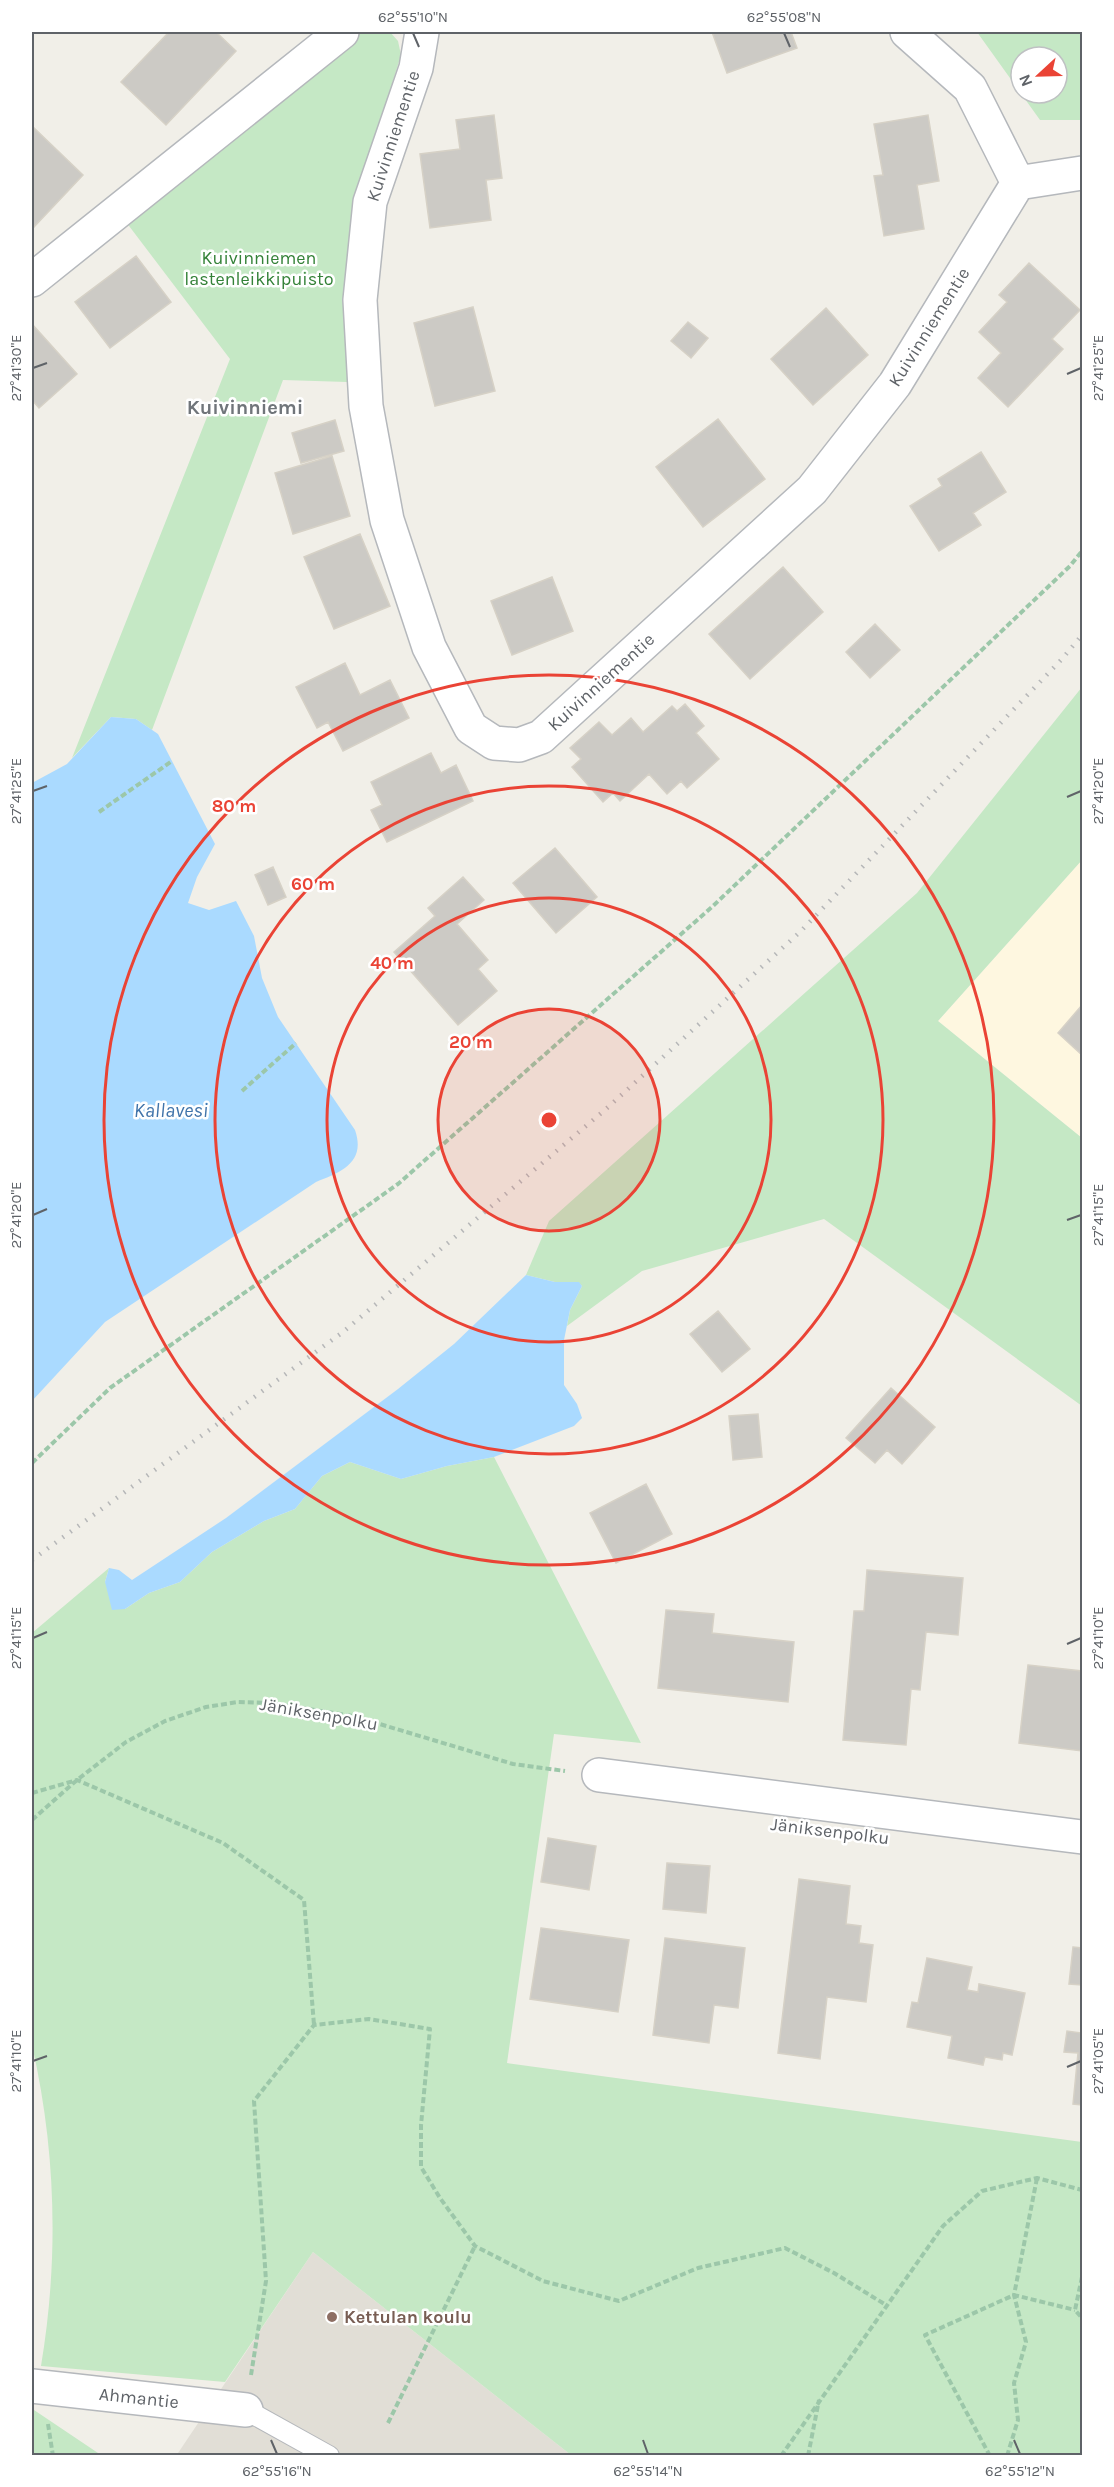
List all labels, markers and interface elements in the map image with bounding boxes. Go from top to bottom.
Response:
text: 62°55'10"N [378,8,448,26]
text: 62°55'08"N [747,8,821,26]
north arrow [1009,45,1069,105]
street label: Kuivinniementie [361,68,425,204]
text: N [1015,72,1037,89]
park label: Kuivinniemen lastenleikkipuisto [184,247,334,290]
street label: Kuivinniementie [884,263,974,391]
text: 27°41'30"E [7,335,25,401]
text: 27°41'25"E [1089,335,1107,401]
district label: Kuivinniemi [187,396,303,419]
street label: Kuivinniementie [543,628,659,736]
text: 27°41'25"E [7,758,25,824]
text: 27°41'20"E [1089,758,1107,824]
text: 80 m [212,795,256,817]
text: 60 m [291,873,335,895]
text: 40 m [370,952,414,974]
text: 20 m [449,1031,493,1053]
water label: Kallavesi [134,1099,208,1122]
centre of rings [539,1110,559,1130]
text: 27°41'20"E [7,1182,25,1248]
text: 27°41'15"E [1089,1184,1107,1246]
text: 27°41'10"E [1089,1606,1107,1670]
text: 27°41'15"E [7,1607,25,1669]
street label: Jäniksenpolku [258,1693,380,1735]
street label: Jäniksenpolku [769,1813,891,1849]
text: 27°41'05"E [1089,2028,1107,2094]
text: 27°41'10"E [7,2029,25,2093]
place label: Kettulan koulu [344,2306,471,2328]
marker: Kettulan koulu [325,2310,339,2324]
street label: Ahmantie [98,2383,180,2413]
text: 62°55'16"N [242,2462,312,2480]
text: 62°55'14"N [613,2462,683,2480]
text: 62°55'12"N [985,2462,1055,2480]

